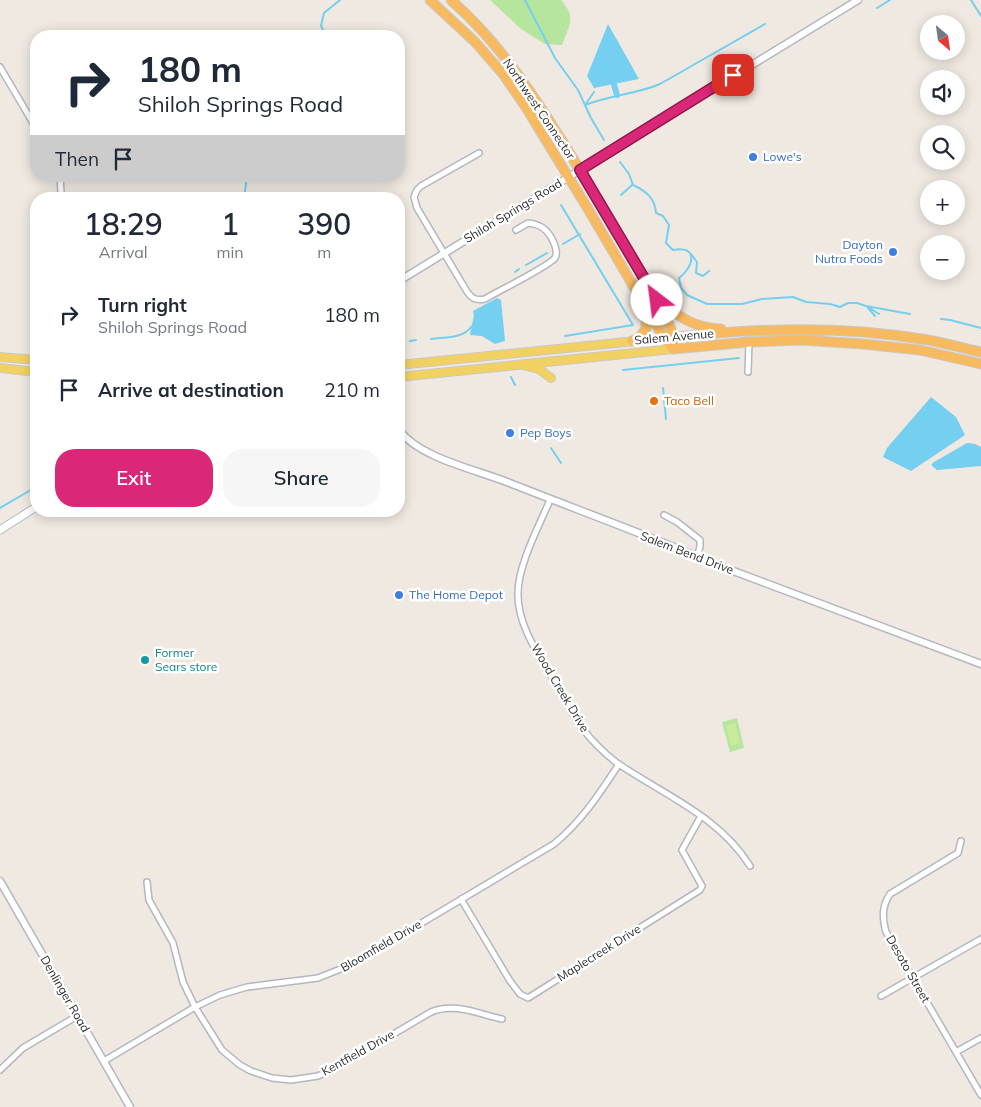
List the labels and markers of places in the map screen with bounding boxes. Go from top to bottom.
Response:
pin [712,54,754,96]
place label: Lowe's [763,149,802,164]
marker: Lowe's [747,151,759,163]
place label: Dayton Nutra Foods [815,237,883,266]
marker: Dayton Nutra Foods [887,246,899,258]
place label: Taco Bell [664,393,714,408]
marker: Taco Bell [648,395,660,407]
place label: Pep Boys [520,425,572,440]
marker: Pep Boys [504,427,516,439]
place label: The Home Depot [409,587,503,602]
marker: The Home Depot [393,589,405,601]
place label: Former Sears store [155,645,217,674]
marker: Former Sears store [139,654,151,666]

